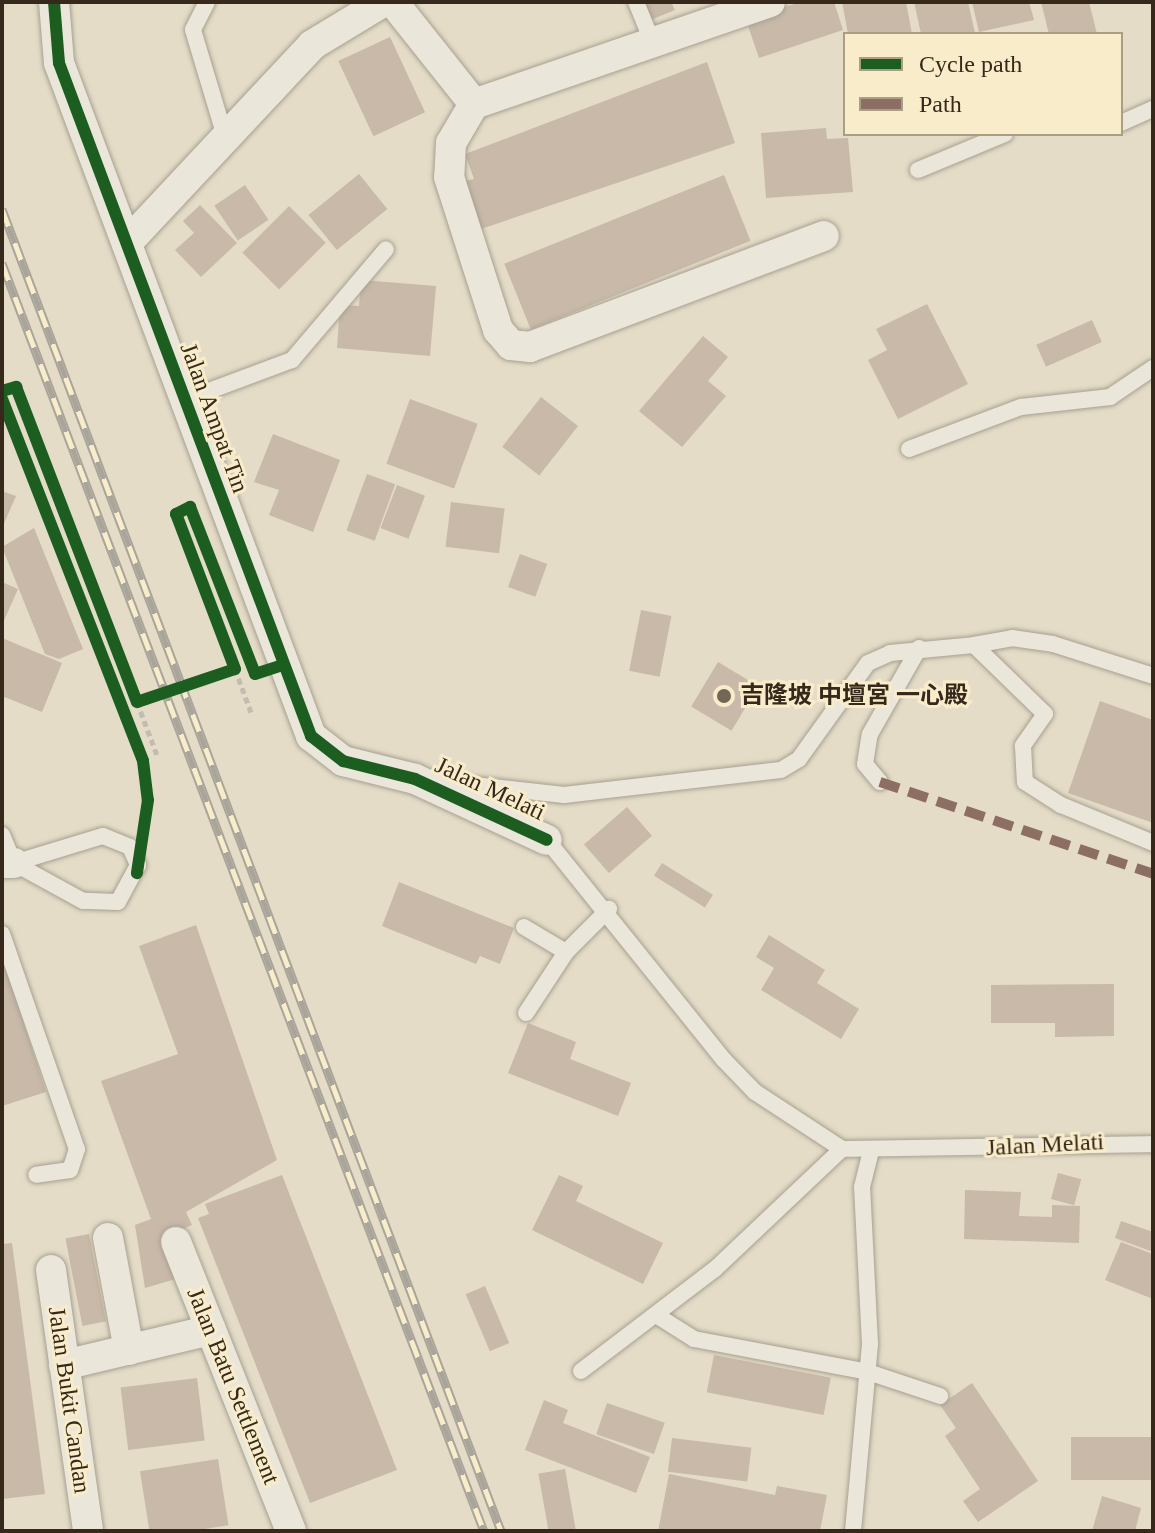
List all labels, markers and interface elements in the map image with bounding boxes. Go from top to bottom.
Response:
legend [843,32,1123,136]
text: Cycle path [919,51,1022,77]
text: Path [919,91,962,117]
street label: Jalan Ampat Tin [173,338,255,498]
place label: 吉隆坡 中壇宮 一心殿 [740,682,968,710]
marker: 吉隆坡 中壇宮 一心殿 [715,687,733,705]
street label: Jalan Melati [430,751,550,827]
street label: Jalan Melati [985,1128,1105,1162]
street label: Jalan Batu Settlement [180,1284,286,1488]
street label: Jalan Bukit Candan [42,1305,96,1495]

